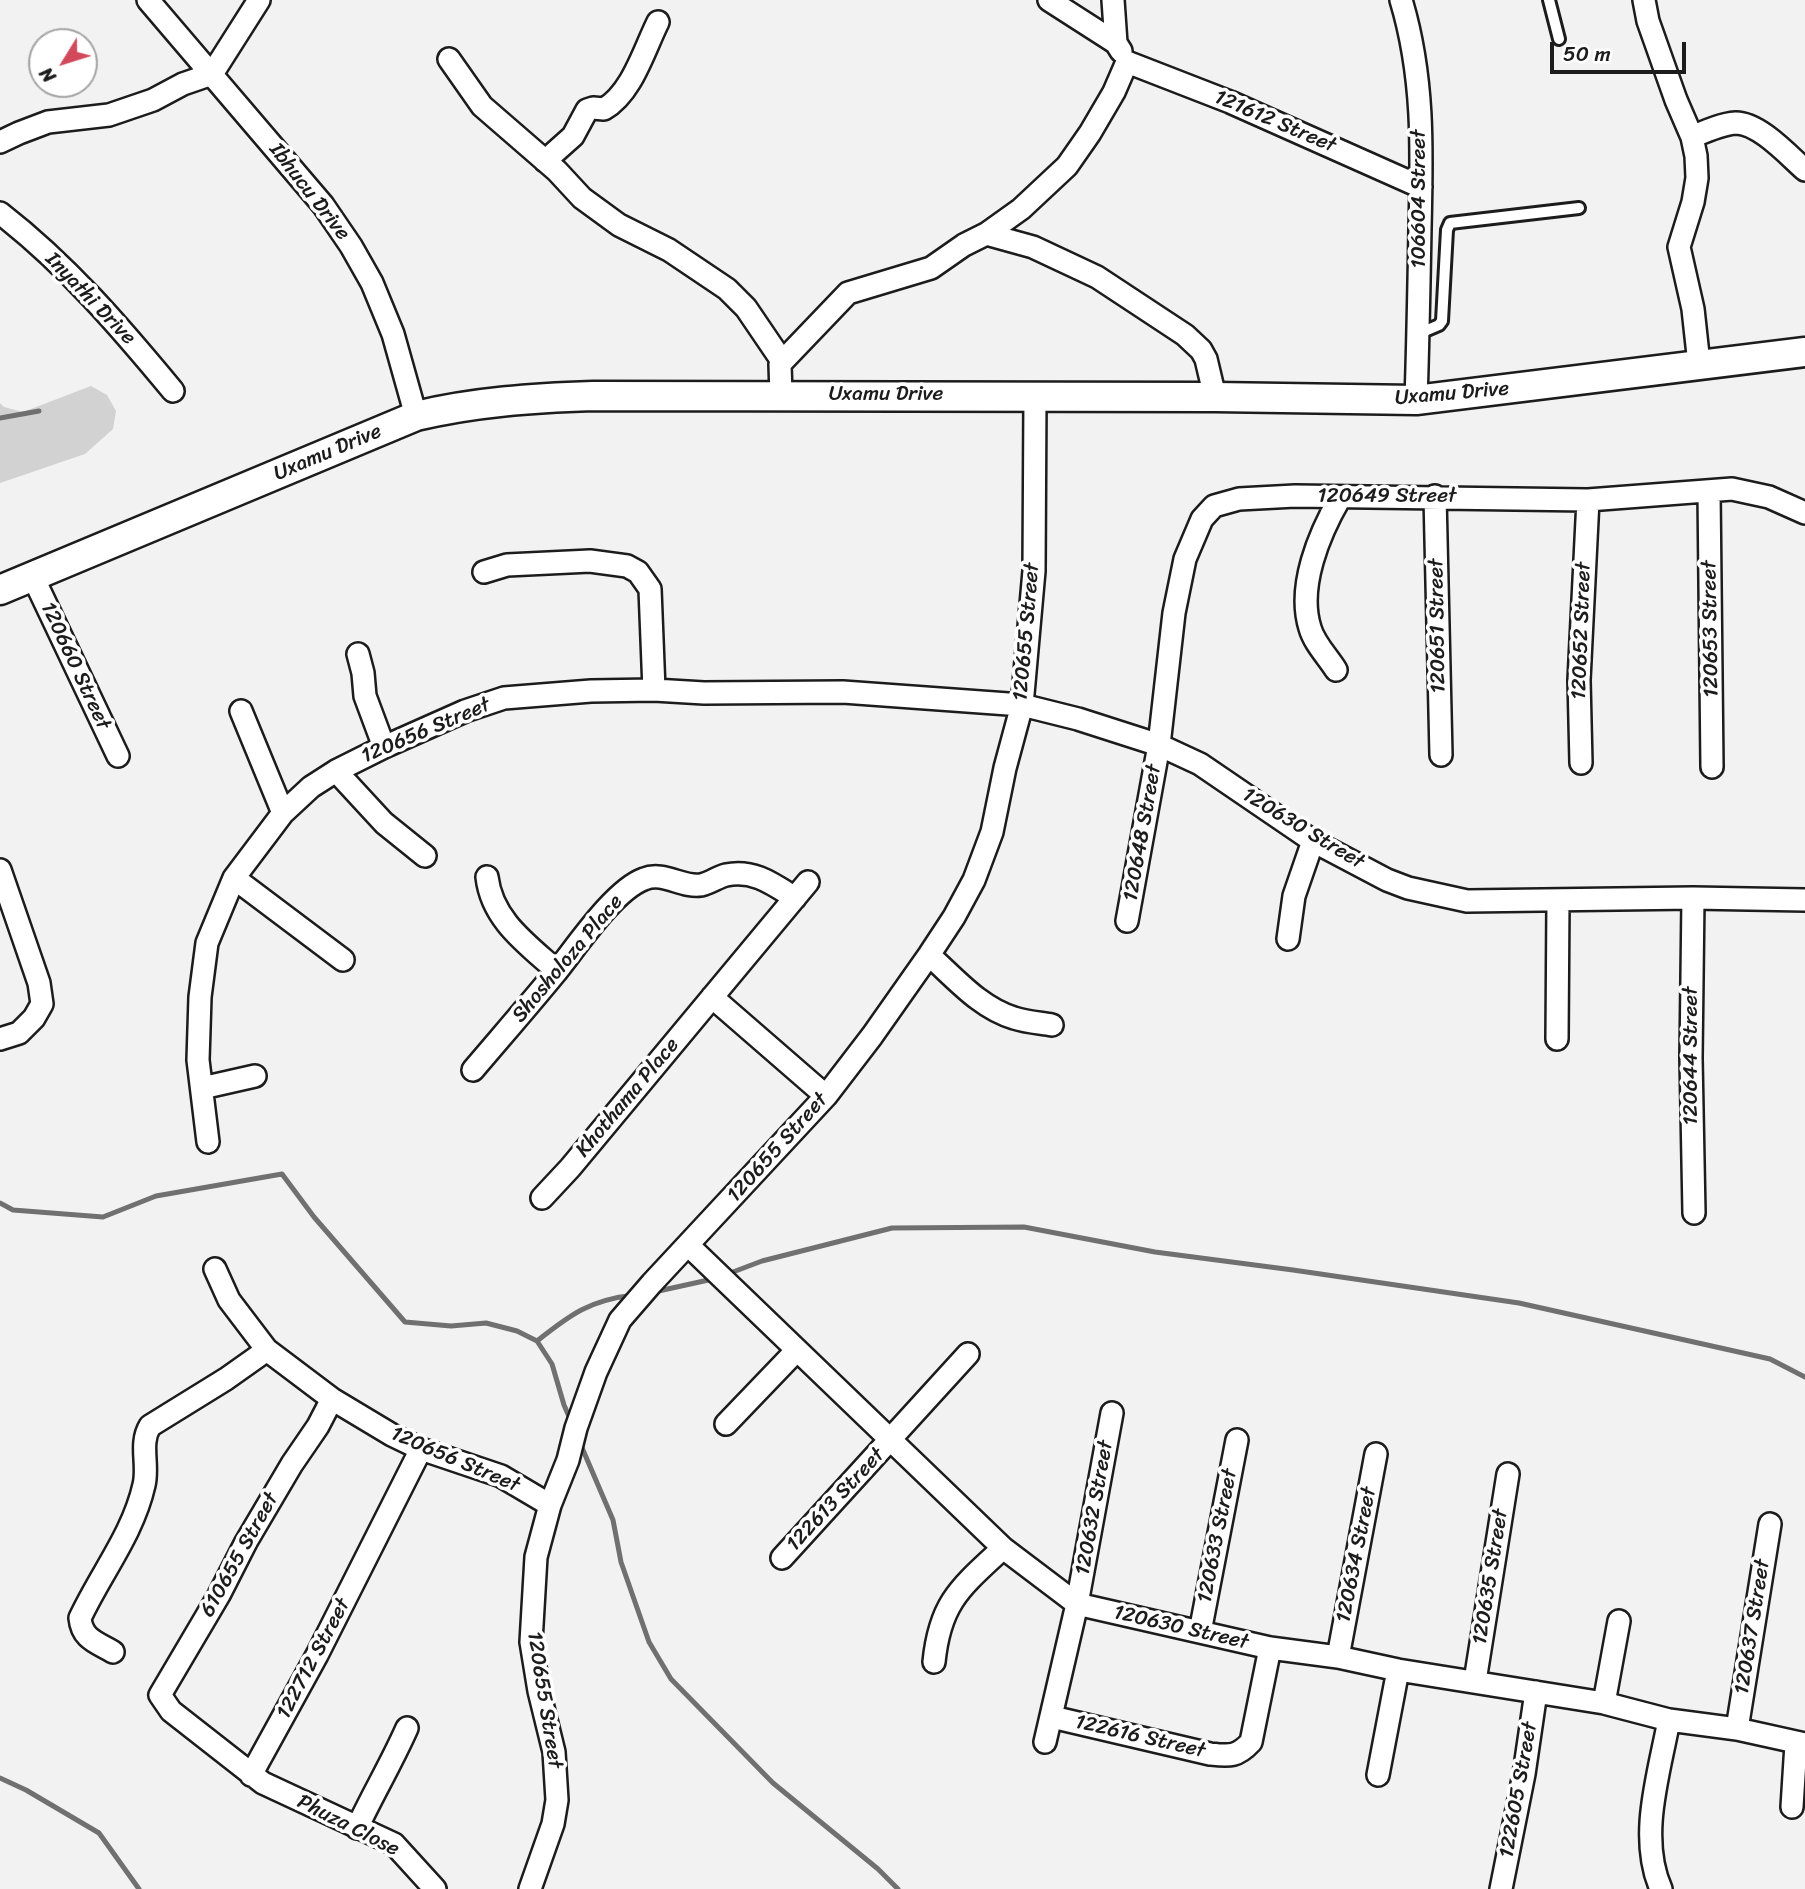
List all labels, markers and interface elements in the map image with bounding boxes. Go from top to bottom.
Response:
north arrow [28,28,98,98]
scale bar [1553,28,1689,72]
text: 50 m [1563,35,1611,73]
text: N [31,60,65,90]
street label: 121612 Street [1210,85,1340,159]
street label: 106604 Street [1407,129,1433,269]
street label: Ibhucu Drive [263,138,355,246]
street label: Inyathi Drive [39,247,141,351]
street label: Uxamu Drive [1394,376,1510,412]
street label: Uxamu Drive [829,382,943,408]
street label: Uxamu Drive [270,419,386,487]
street label: 120649 Street [1318,484,1456,510]
street label: 120651 Street [1424,558,1452,694]
street label: 120653 Street [1697,560,1725,698]
street label: 120655 Street [1008,562,1046,702]
street label: 120652 Street [1567,562,1597,700]
street label: 120660 Street [34,598,116,734]
street label: 120656 Street [358,693,494,769]
street label: 120648 Street [1119,763,1167,903]
street label: 120630 Street [1238,783,1368,875]
street label: Shosholoza Place [507,890,629,1028]
street label: 120644 Street [1679,986,1705,1126]
street label: Khothama Place [571,1033,685,1163]
street label: 120655 Street [722,1088,834,1208]
street label: 120656 Street [387,1422,523,1498]
street label: 120632 Street [1071,1439,1119,1577]
street label: 122613 Street [782,1443,890,1557]
street label: 120633 Street [1193,1467,1243,1605]
street label: 120634 Street [1332,1485,1382,1625]
street label: 610655 Street [195,1488,285,1622]
street label: 120635 Street [1468,1507,1514,1647]
street label: 120637 Street [1730,1558,1776,1696]
street label: 122712 Street [272,1594,356,1724]
street label: 120630 Street [1111,1600,1251,1656]
street label: 120655 Street [521,1630,567,1770]
street label: 122616 Street [1073,1710,1207,1764]
street label: 122605 Street [1495,1720,1543,1860]
street label: Phuza Close [293,1790,403,1862]

